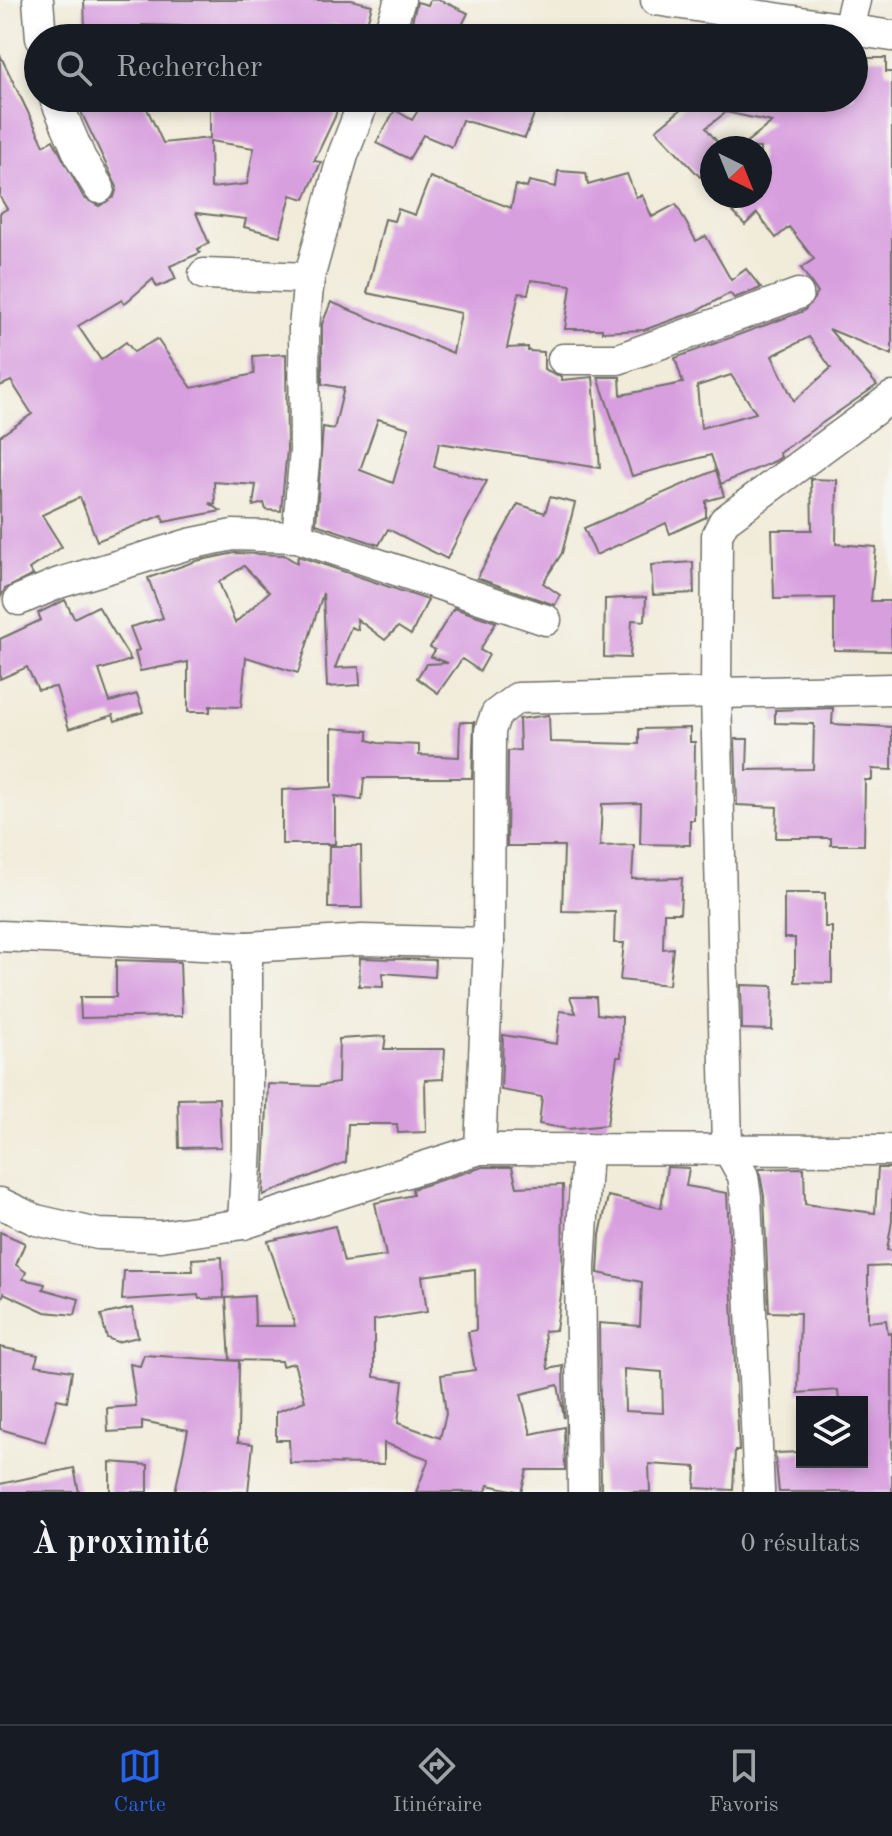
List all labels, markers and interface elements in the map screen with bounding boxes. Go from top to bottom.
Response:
search box [24,24,868,112]
icon: search [52,46,96,90]
text: Rechercher [116,53,262,83]
north arrow [700,136,772,208]
map controls [796,1396,868,1468]
button: layers [796,1396,868,1468]
text: À proximité [32,1527,210,1561]
text: 0 résultats [741,1531,860,1557]
tab: Carte [113,1744,166,1819]
tab: Itinéraire [393,1744,482,1819]
tab: Favoris [709,1744,779,1819]

